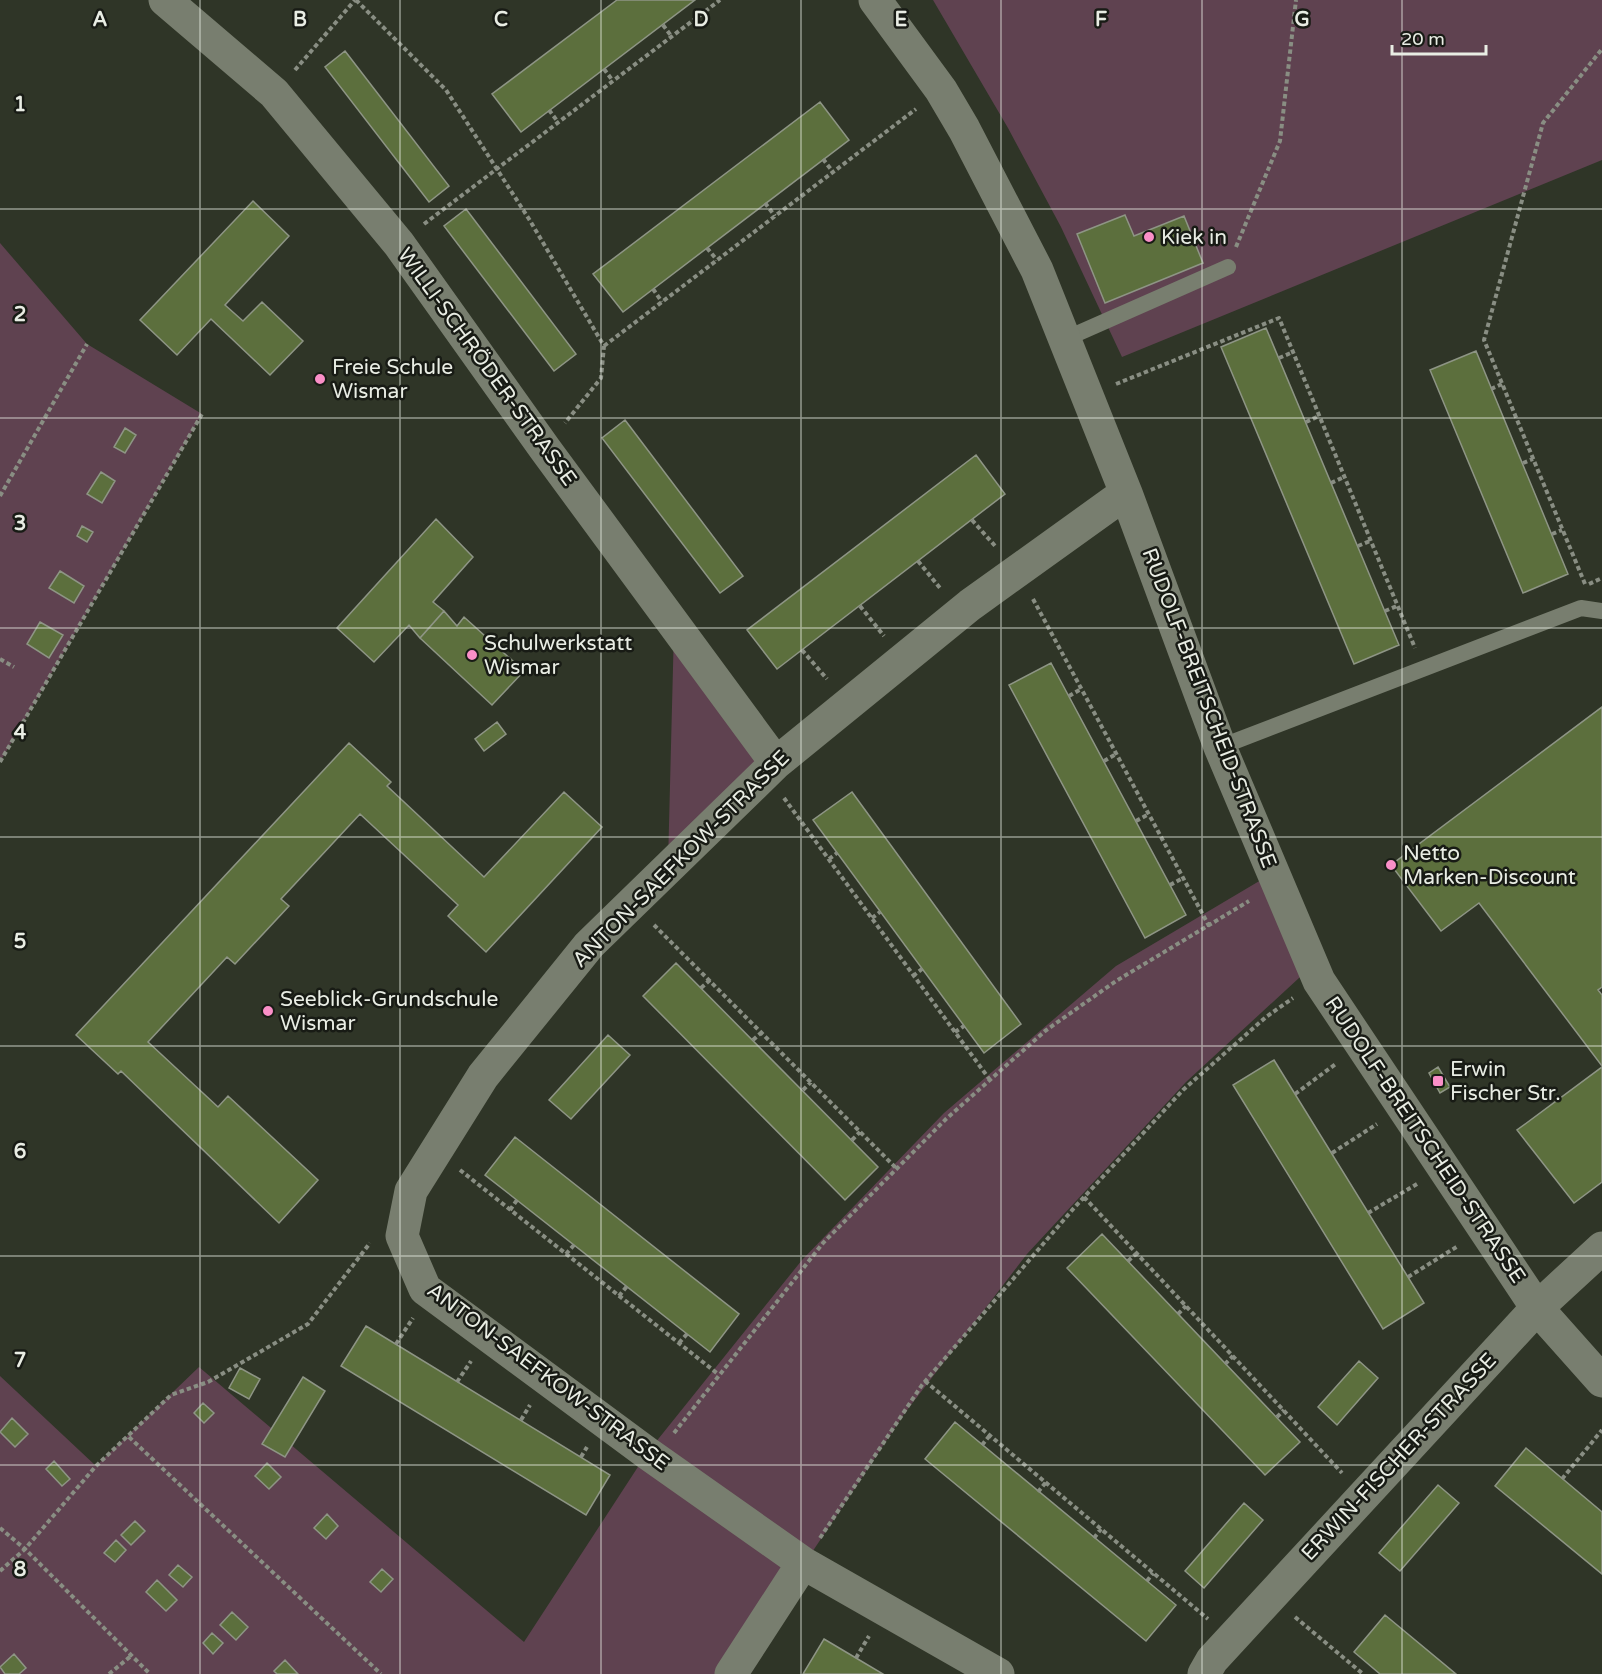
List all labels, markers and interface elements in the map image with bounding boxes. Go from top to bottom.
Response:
text: A [93,8,108,32]
text: B [293,8,307,32]
text: C [494,8,508,32]
text: D [693,8,709,32]
text: E [895,8,908,32]
text: F [1095,8,1107,32]
text: G [1294,8,1310,32]
scale bar [1392,18,1486,56]
text: 20 m [1401,28,1445,50]
text: 1 [14,93,26,117]
place label: Kiek in [1161,225,1227,250]
marker: Kiek in [1142,230,1156,244]
street label: WILLI-SCHRÖDER-STRASSE [392,243,582,491]
text: 2 [14,303,26,327]
place label: Freie Schule Wismar [332,355,453,404]
marker: Freie Schule Wismar [313,372,327,386]
text: 3 [14,512,26,536]
street label: RUDOLF-BREITSCHEID-STRASSE [1136,545,1282,871]
place label: Schulwerkstatt Wismar [484,631,632,680]
marker: Schulwerkstatt Wismar [465,648,479,662]
text: 4 [14,721,27,745]
street label: ANTON-SAEFKOW-STRASSE [567,745,795,973]
place label: Netto Marken-Discount [1403,841,1576,890]
marker: Netto Marken-Discount [1384,858,1398,872]
text: 5 [14,930,26,954]
place label: Seeblick-Grundschule Wismar [280,987,498,1036]
street label: RUDOLF-BREITSCHEID-STRASSE [1319,992,1531,1288]
marker: Seeblick-Grundschule Wismar [261,1004,275,1018]
place label: Erwin Fischer Str. [1450,1057,1561,1106]
marker: Erwin Fischer Str. [1431,1074,1445,1088]
text: 6 [14,1140,26,1164]
street label: ANTON-SAEFKOW-STRASSE [422,1278,674,1476]
street label: ERWIN-FISCHER-STRASSE [1296,1348,1502,1566]
text: 7 [14,1349,26,1373]
text: 8 [14,1558,26,1582]

